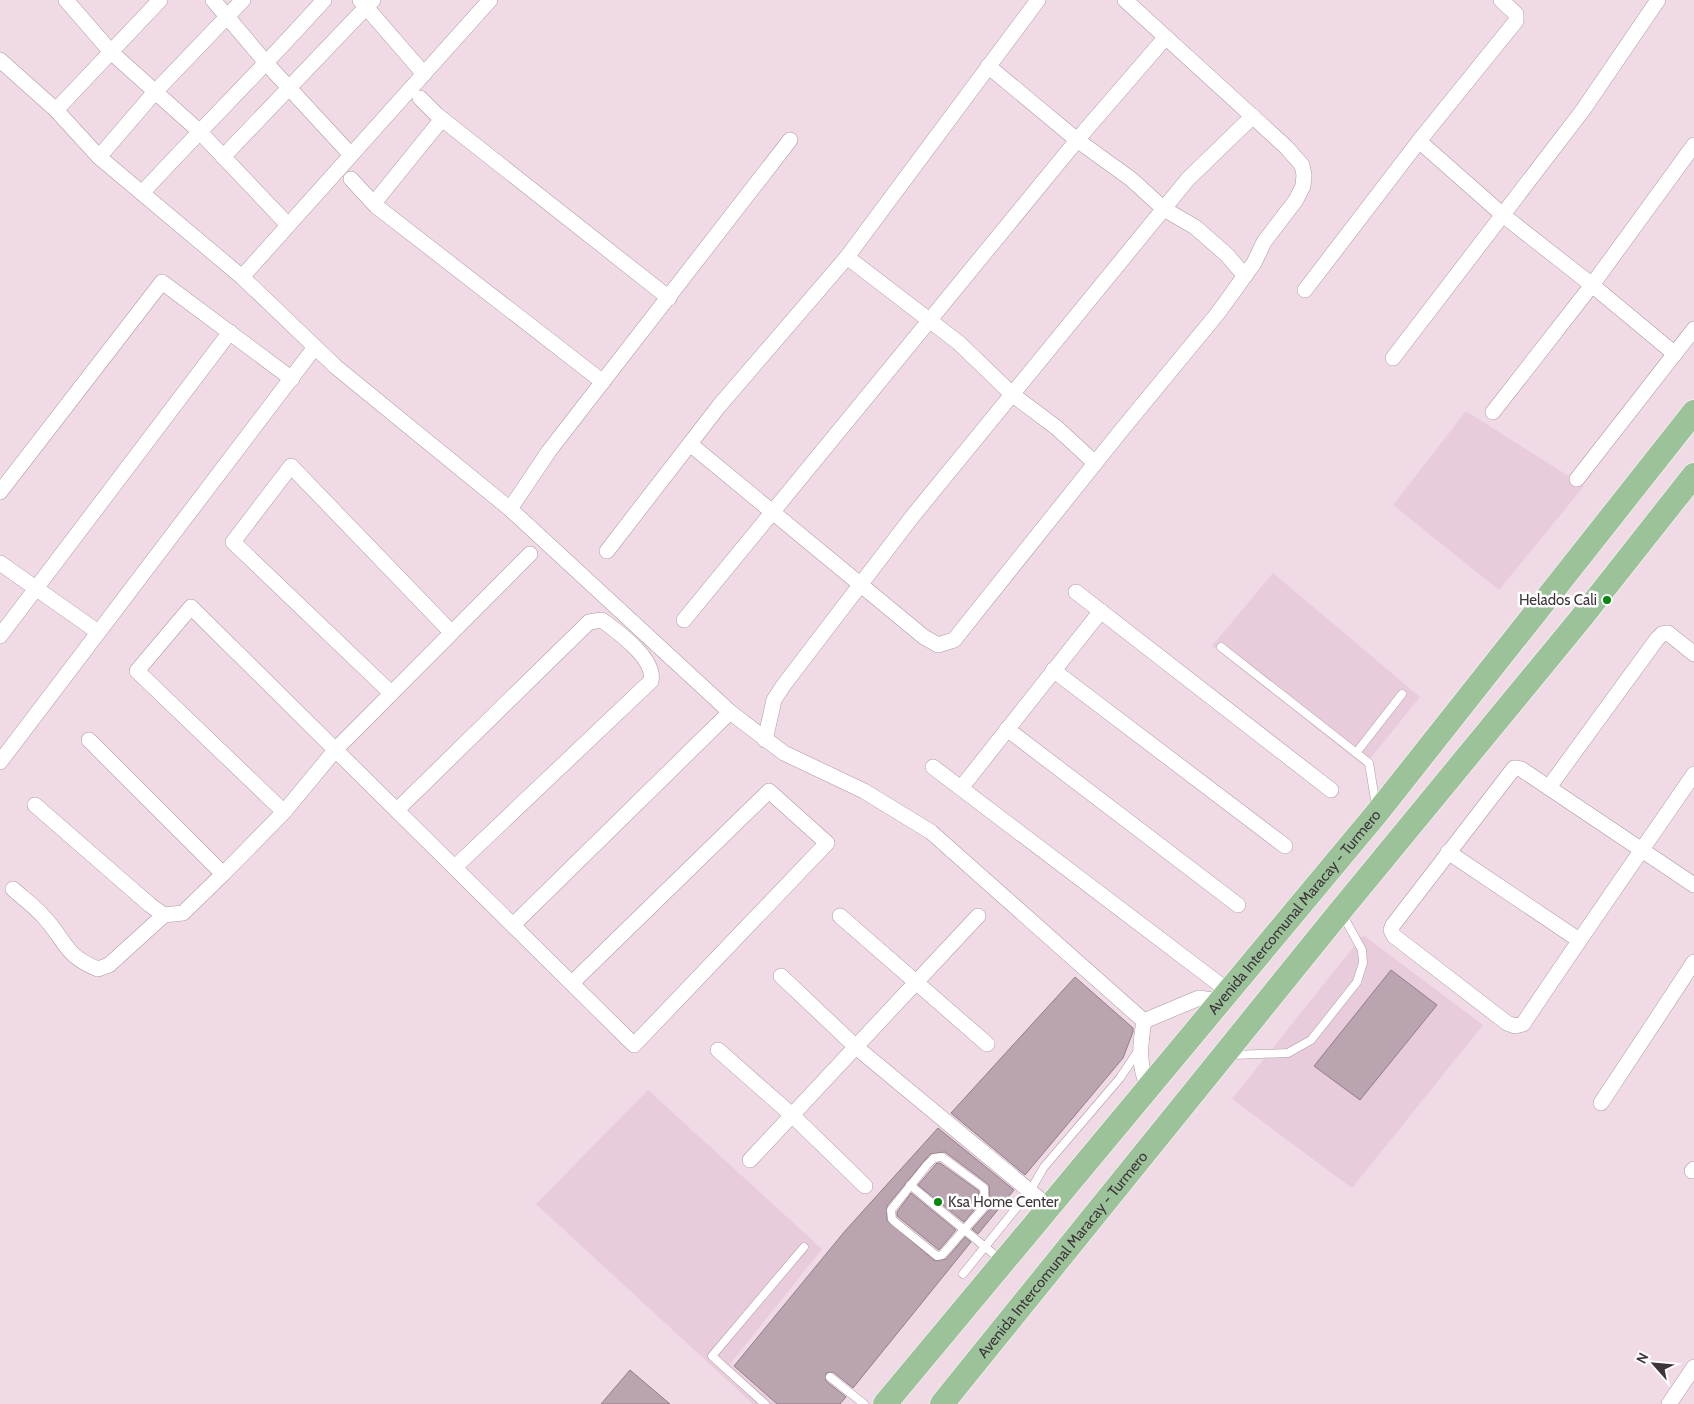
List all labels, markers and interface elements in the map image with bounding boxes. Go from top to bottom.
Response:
place label: Helados Cali [1519,591,1597,609]
marker: Helados Cali [1601,594,1613,606]
street label: Avenida Intercomunal Maracay - Turmero [1204,806,1385,1018]
street label: Avenida Intercomunal Maracay - Turmero [974,1148,1151,1362]
place label: Ksa Home Center [948,1193,1059,1211]
marker: Ksa Home Center [932,1196,944,1208]
north arrow [1629,1339,1679,1389]
text: N [1632,1350,1653,1367]

